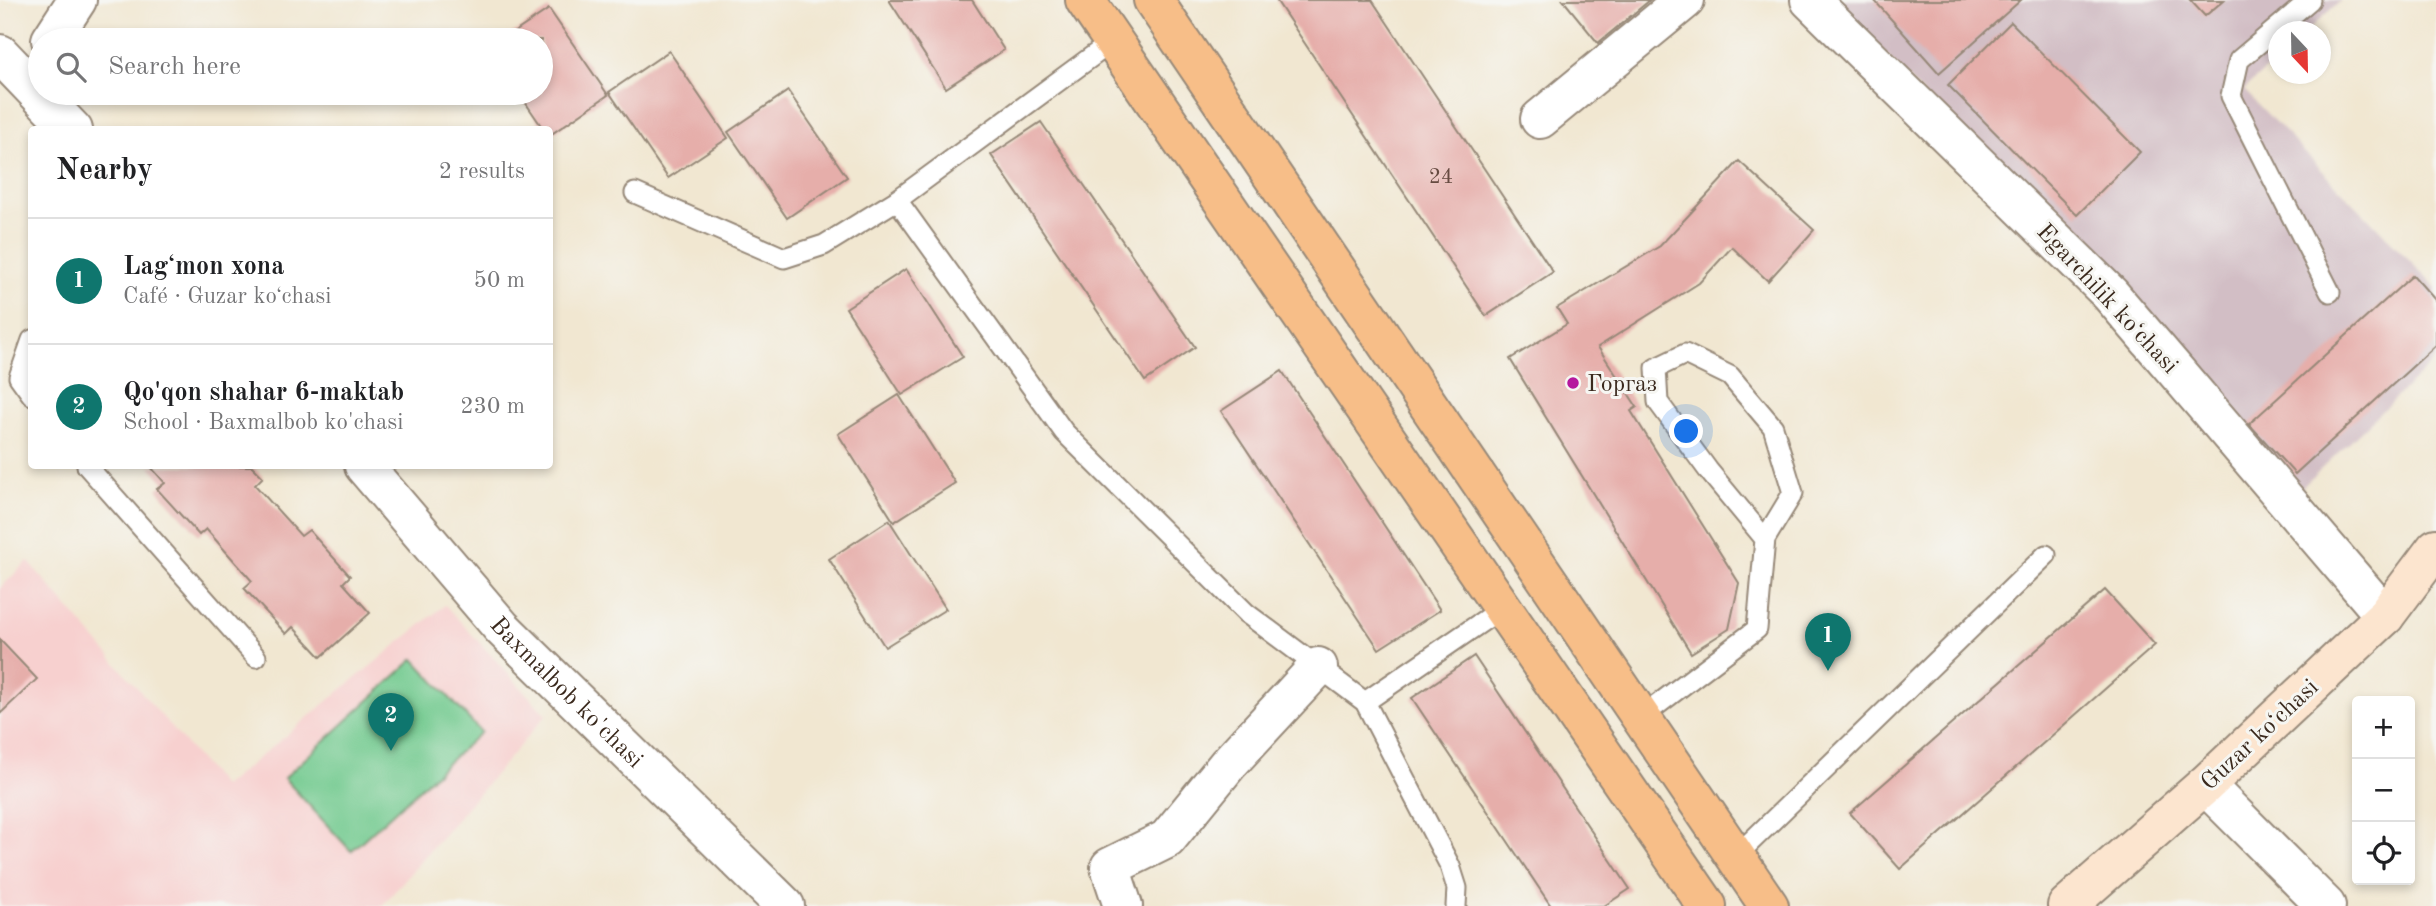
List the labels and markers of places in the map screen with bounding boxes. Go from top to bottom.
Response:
place label: Горгаз [1587,373,1657,397]
marker: Горгаз [1565,375,1581,391]
pin: 1 [1805,613,1851,671]
pin: 2 [368,693,414,751]

